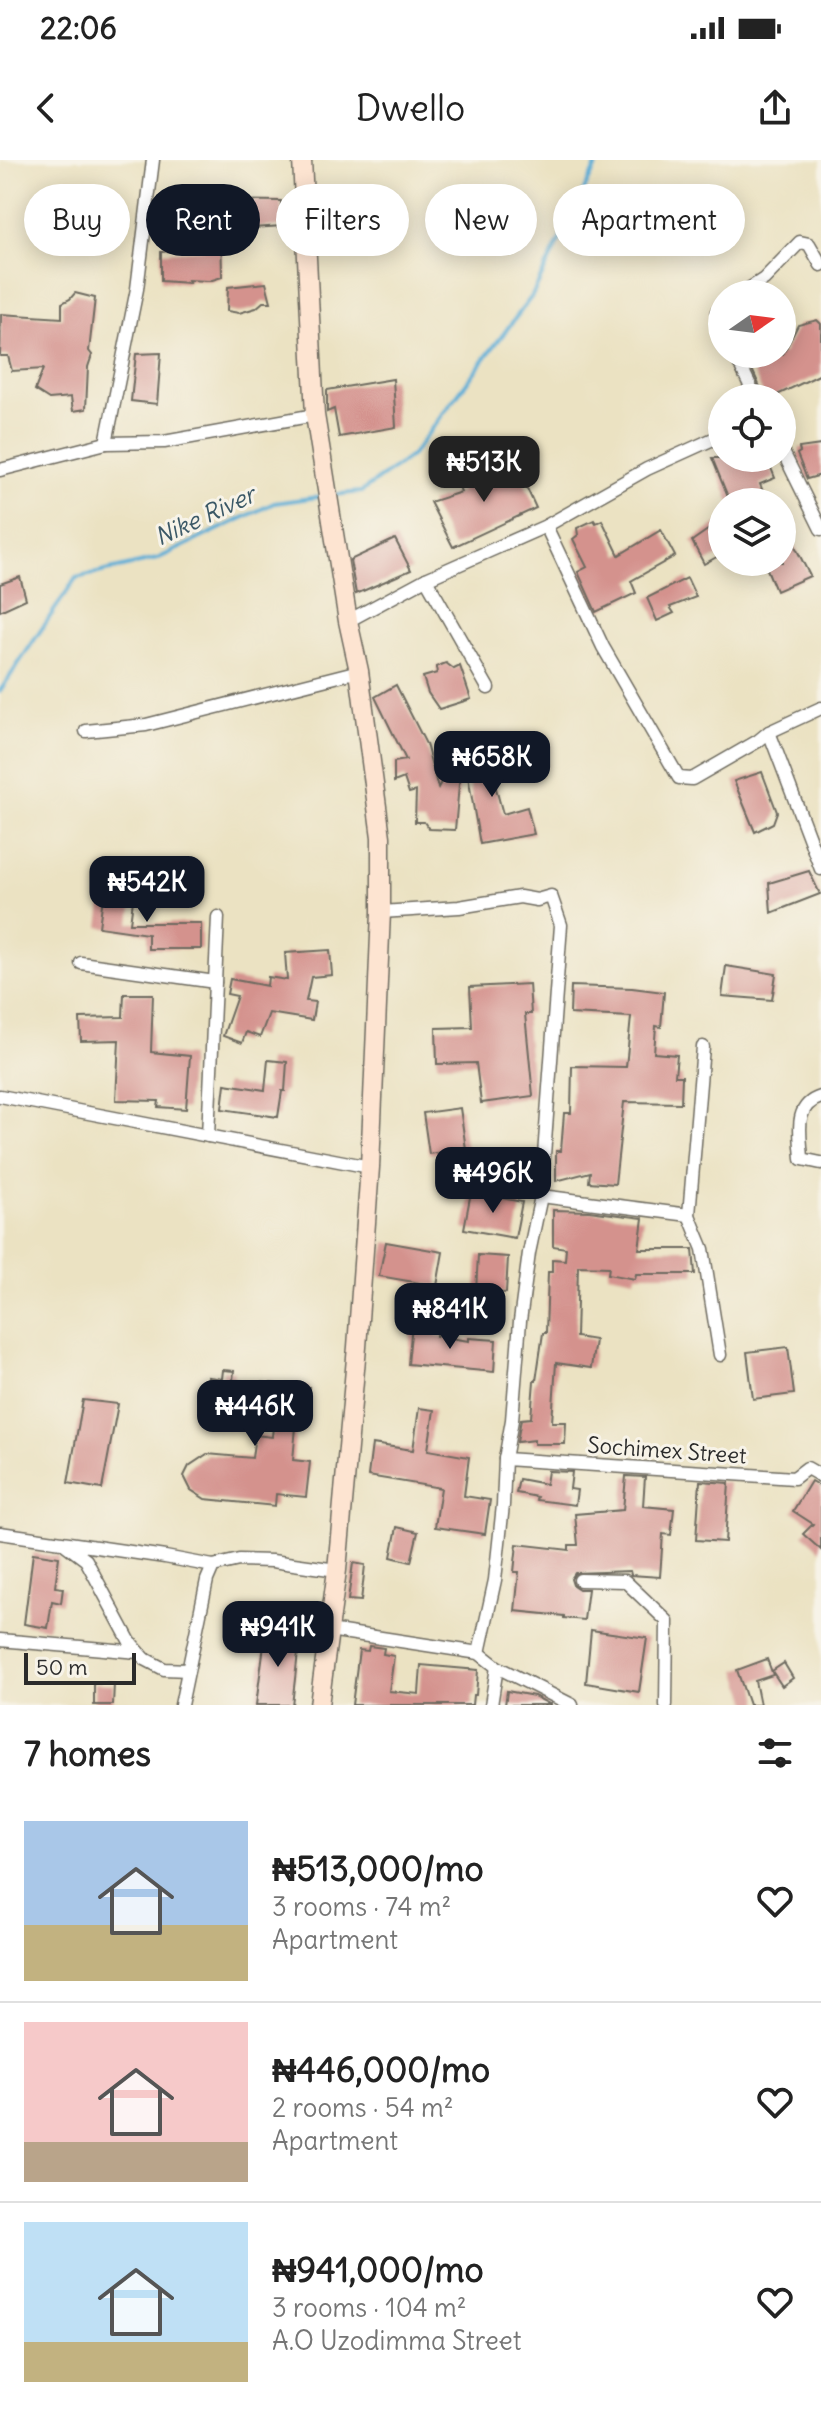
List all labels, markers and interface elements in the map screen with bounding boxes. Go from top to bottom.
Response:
text: 22:06 [40,9,117,47]
icon: back [24,86,68,130]
text: Dwello [356,86,465,131]
icon: share [753,86,797,130]
chip: Buy [24,184,130,256]
chip: Rent [146,184,260,256]
chip: Filters [276,184,409,256]
chip: New [425,184,537,256]
chip: Apartment [553,184,745,256]
north arrow [708,280,796,368]
map controls [708,280,796,576]
button: locate [708,384,796,472]
pin: ₦513K [428,436,540,504]
text: ₦513K [447,445,521,478]
water label: Nike River [150,477,263,551]
button: layers [708,488,796,576]
pin: ₦658K [436,731,548,799]
text: ₦658K [452,740,532,773]
pin: ₦542K [91,856,203,924]
text: ₦542K [107,865,187,898]
pin: ₦496K [437,1147,549,1215]
text: ₦496K [453,1156,533,1189]
pin: ₦841K [394,1283,506,1351]
text: ₦841K [413,1292,487,1325]
pin: ₦446K [199,1380,311,1448]
text: ₦446K [215,1389,295,1422]
street label: Sochimex Street [587,1430,747,1470]
pin: ₦941K [222,1601,334,1669]
text: ₦941K [241,1610,315,1643]
scale bar [24,1649,136,1685]
text: 50 m [36,1653,88,1681]
icon: filters [753,1731,797,1775]
text: 7 homes [24,1732,151,1775]
text: ₦513,000/mo [272,1847,484,1890]
icon: home [88,1853,184,1949]
icon: heart [753,1879,797,1923]
text: 3 rooms · 74 m² [272,1890,451,1923]
text: Apartment [272,1923,398,1956]
text: ₦446,000/mo [272,2048,490,2091]
icon: home [88,2054,184,2150]
icon: heart [753,2080,797,2124]
text: 2 rooms · 54 m² [272,2091,454,2124]
text: Apartment [272,2124,398,2157]
text: ₦941,000/mo [272,2248,484,2291]
icon: home [88,2254,184,2350]
icon: heart [753,2280,797,2324]
text: 3 rooms · 104 m² [272,2291,467,2324]
text: A.O Uzodimma Street [272,2324,521,2357]

